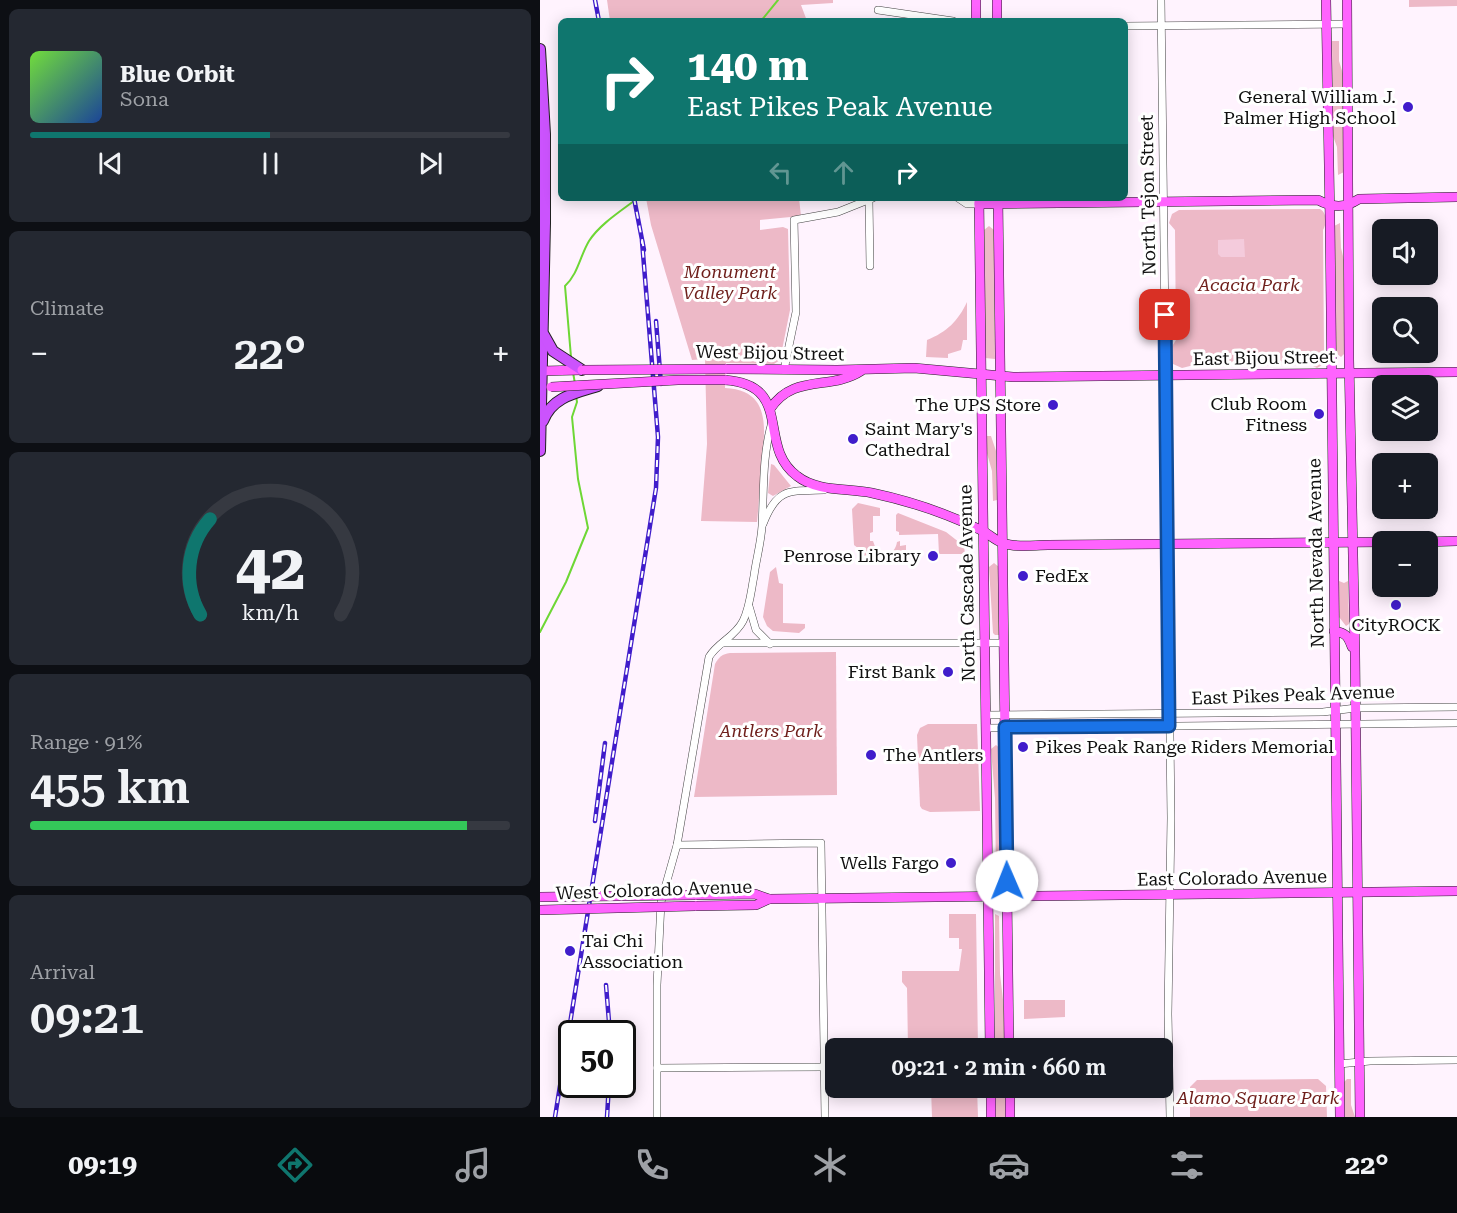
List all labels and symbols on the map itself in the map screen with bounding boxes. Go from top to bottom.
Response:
place label: General William J. Palmer High School [1223,86,1396,128]
marker: General William J. Palmer High School [1401,100,1415,114]
street label: North Tejon Street [1136,114,1159,276]
park label: Monument Valley Park [683,261,777,303]
park label: Acacia Park [1197,274,1300,295]
pin [1139,289,1190,340]
street label: West Bijou Street [695,341,845,364]
street label: East Bijou Street [1192,346,1336,369]
place label: Club Room Fitness [1210,393,1307,435]
place label: The UPS Store [915,394,1041,415]
marker: The UPS Store [1046,398,1060,412]
marker: Club Room Fitness [1312,407,1326,421]
place label: Saint Mary's Cathedral [865,418,973,460]
marker: Saint Mary's Cathedral [846,432,860,446]
street label: North Nevada Avenue [1303,458,1328,648]
street label: North Cascade Avenue [954,484,979,682]
place label: Penrose Library [783,545,921,566]
marker: Penrose Library [926,549,940,563]
place label: FedEx [1035,565,1089,586]
marker: FedEx [1016,569,1030,583]
marker: CityROCK [1389,598,1403,612]
place label: CityROCK [1351,614,1441,635]
place label: First Bank [848,661,936,682]
marker: First Bank [941,665,955,679]
street label: East Pikes Peak Avenue [1191,680,1395,709]
park label: Antlers Park [718,720,823,741]
place label: Pikes Peak Range Riders Memorial [1035,736,1334,757]
marker: Pikes Peak Range Riders Memorial [1016,740,1030,754]
place label: The Antlers [883,744,983,765]
marker: The Antlers [864,748,878,762]
position arrow [975,849,1039,913]
place label: Wells Fargo [840,852,939,873]
marker: Wells Fargo [944,856,958,870]
street label: East Colorado Avenue [1137,865,1327,890]
street label: West Colorado Avenue [556,876,753,903]
place label: Tai Chi Association [582,930,684,972]
marker: Tai Chi Association [563,944,577,958]
speed limit sign: 50 [558,1020,636,1098]
park label: Alamo Square Park [1176,1087,1339,1108]

